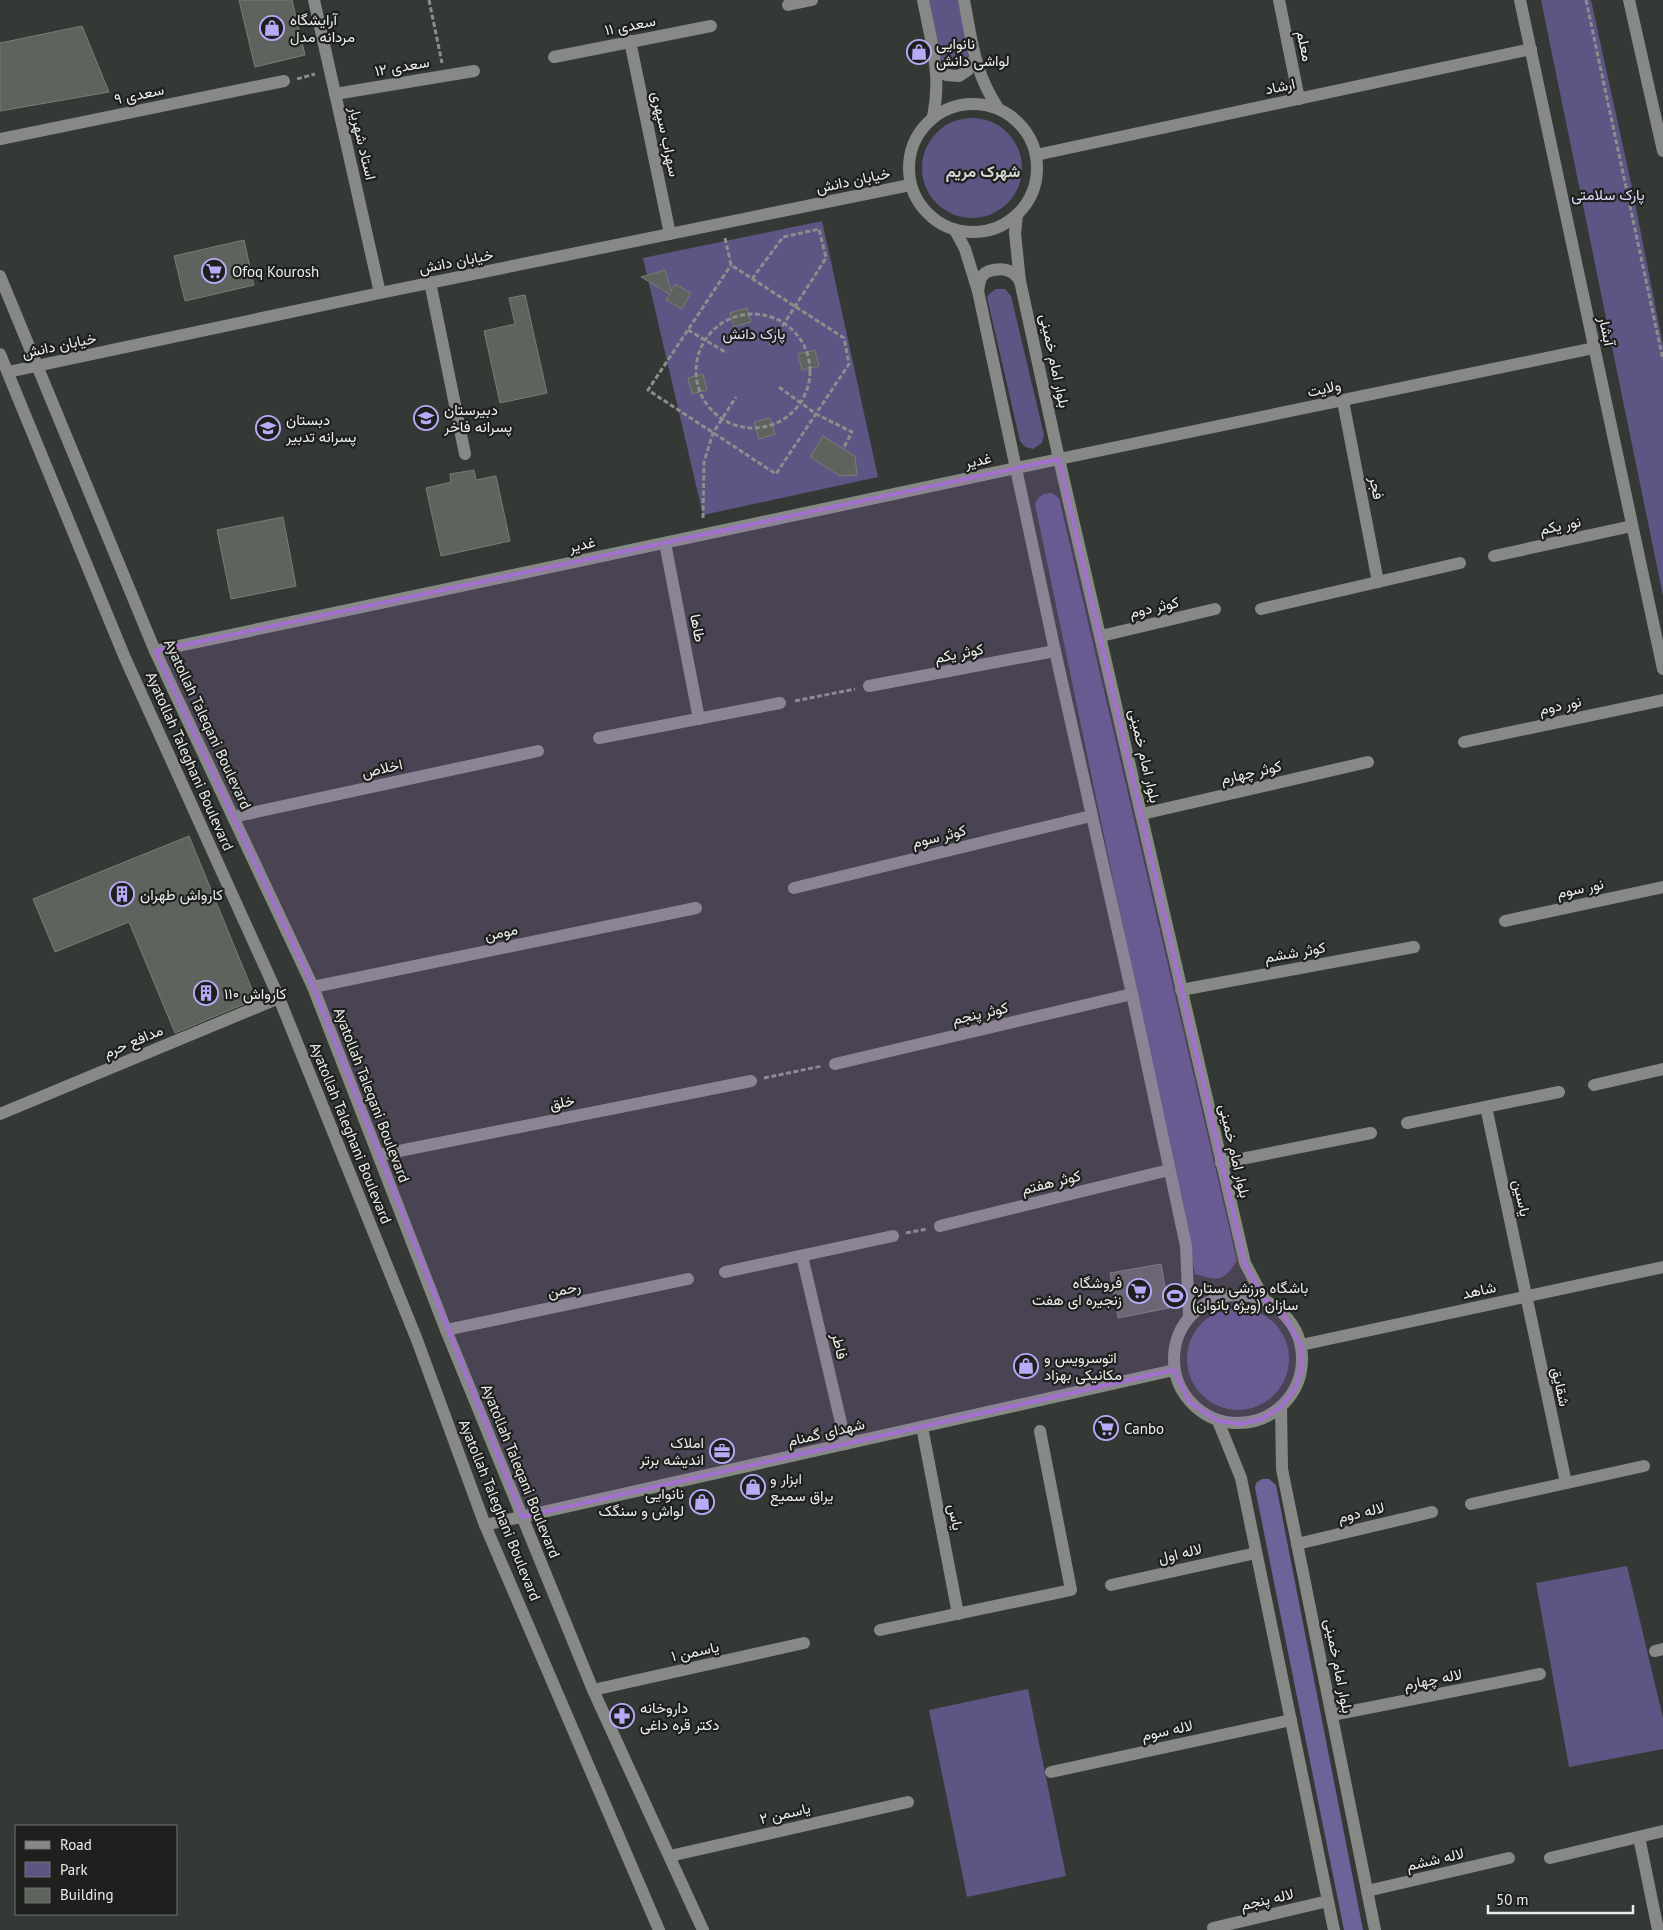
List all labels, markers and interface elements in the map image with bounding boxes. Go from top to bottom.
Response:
place label: آرایشگاه مردانه مدل [290,10,355,46]
street label: سعدی ۱۱ [603,11,658,40]
shop icon: آرایشگاه مردانه مدل [259,15,285,41]
street label: معلم [1292,29,1318,63]
place label: نانوایی لواشی دانش [936,34,1010,71]
shop icon: نانوایی لواشی دانش [906,39,932,65]
street label: سعدی ۱۲ [373,52,431,81]
street label: ارشاد [1263,74,1297,98]
street label: سعدی ۹ [112,79,166,109]
street label: سهراب سپهری [647,90,684,179]
street label: استاد شهریار [345,103,381,182]
district label: شهرک مریم [946,161,1020,182]
street label: خیابان دانش [814,163,892,198]
park label: پارک سلامتی [1571,185,1645,205]
street label: خیابان دانش [417,244,495,279]
supermarket icon: Ofoq Kourosh [201,258,227,284]
place label: Ofoq Kourosh [232,262,319,281]
street label: بلوار امام خمینی [1035,312,1074,410]
street label: آبشار [1594,314,1620,349]
park label: پارک دانش [723,324,785,344]
street label: خیابان دانش [20,328,98,363]
street label: ولایت [1305,375,1343,401]
place label: دبیرستان پسرانه فاخر [443,400,512,437]
school or university icon: دبیرستان پسرانه فاخر [413,405,439,431]
place label: دبستان پسرانه تدبیر [285,410,356,447]
school or university icon: دبستان پسرانه تدبیر [255,415,281,441]
street label: غدیر [962,448,993,472]
street label: فجر [1365,474,1389,501]
street label: نور یکم [1538,511,1583,540]
street label: غدیر [566,532,597,556]
street label: کوثر دوم [1127,592,1181,623]
street label: طاها [686,612,710,644]
street label: Ayatollah Taleqani Boulevard [160,636,256,812]
street label: کوثر یکم [933,639,986,668]
street label: Ayatollah Taleghani Boulevard [142,669,238,853]
street label: نور دوم [1537,691,1583,720]
street label: بلوار امام خمینی [1124,707,1165,805]
street label: اخلاص [360,754,404,783]
street label: کوثر چهارم [1219,756,1284,789]
street label: کوثر سوم [910,820,969,853]
street label: نور سوم [1555,874,1605,903]
building icon: کارواش طهران [109,881,135,907]
place label: کارواش طهران [140,885,223,905]
street label: مومن [483,919,520,946]
street label: کوثر ششم [1263,937,1328,968]
building icon: کارواش ۱۱۰ [193,980,219,1006]
place label: کارواش ۱۱۰ [224,984,287,1004]
street label: کوثر پنجم [950,997,1011,1030]
street label: Ayatollah Taleqani Boulevard [330,1005,414,1185]
street label: مدافع حرم [100,1020,166,1064]
street label: Ayatollah Taleghani Boulevard [306,1040,396,1226]
street label: خلق [548,1090,576,1115]
street label: بلوار امام خمینی [1214,1102,1255,1200]
street label: کوثر هفتم [1019,1165,1083,1200]
street label: یاسین [1508,1178,1535,1218]
place label: فروشگاه زنجیره ای هفت [1032,1273,1122,1310]
street label: رحمن [546,1276,583,1303]
street label: شاهد [1460,1277,1498,1303]
supermarket icon: فروشگاه زنجیره ای هفت [1126,1278,1152,1304]
place label: باشگاه ورزشی ستاره سازان (ویژه بانوان) [1192,1278,1308,1314]
sports icon: باشگاه ورزشی ستاره سازان (ویژه بانوان) [1162,1283,1188,1309]
street label: فاطر [828,1330,852,1361]
place label: اتوسرویس و مکانیکی بهزاد [1044,1348,1122,1385]
shop icon: اتوسرویس و مکانیکی بهزاد [1013,1353,1039,1379]
street label: شقایق [1547,1366,1574,1409]
street label: Ayatollah Taleqani Boulevard [477,1381,565,1561]
street label: شهدای گمنام [786,1414,867,1451]
supermarket icon: Canbo [1093,1415,1119,1441]
street label: Ayatollah Taleghani Boulevard [455,1417,545,1603]
place label: Canbo [1124,1419,1164,1438]
place label: املاک اندیشه برتر [639,1433,704,1469]
office icon: املاک اندیشه برتر [709,1438,735,1464]
place label: ابزار و يراق سميع [770,1469,834,1507]
shop icon: ابزار و يراق سميع [740,1474,766,1500]
place label: نانوایی لواش و سنگک [598,1484,684,1521]
shop icon: نانوایی لواش و سنگک [689,1489,715,1515]
street label: لاله دوم [1336,1497,1386,1528]
street label: یاس [943,1502,968,1532]
street label: لاله اول [1156,1539,1204,1567]
street label: بلوار امام خمینی [1320,1617,1357,1715]
street label: یاسمن ۱ [669,1637,721,1666]
street label: لاله چهارم [1402,1664,1464,1695]
place label: داروخانه دکتر قره داغی [640,1698,720,1735]
pharmacy icon: داروخانه دکتر قره داغی [609,1703,635,1729]
street label: لاله سوم [1140,1715,1195,1746]
street label: یاسمن ۲ [758,1798,813,1829]
legend [15,1825,178,1915]
text: Road [60,1835,92,1854]
street label: لاله ششم [1404,1843,1466,1876]
text: Park [60,1860,88,1879]
scale bar [1488,1882,1633,1914]
street label: لاله پنجم [1239,1884,1296,1915]
text: Building [60,1885,114,1904]
text: 50 m [1496,1890,1529,1909]

